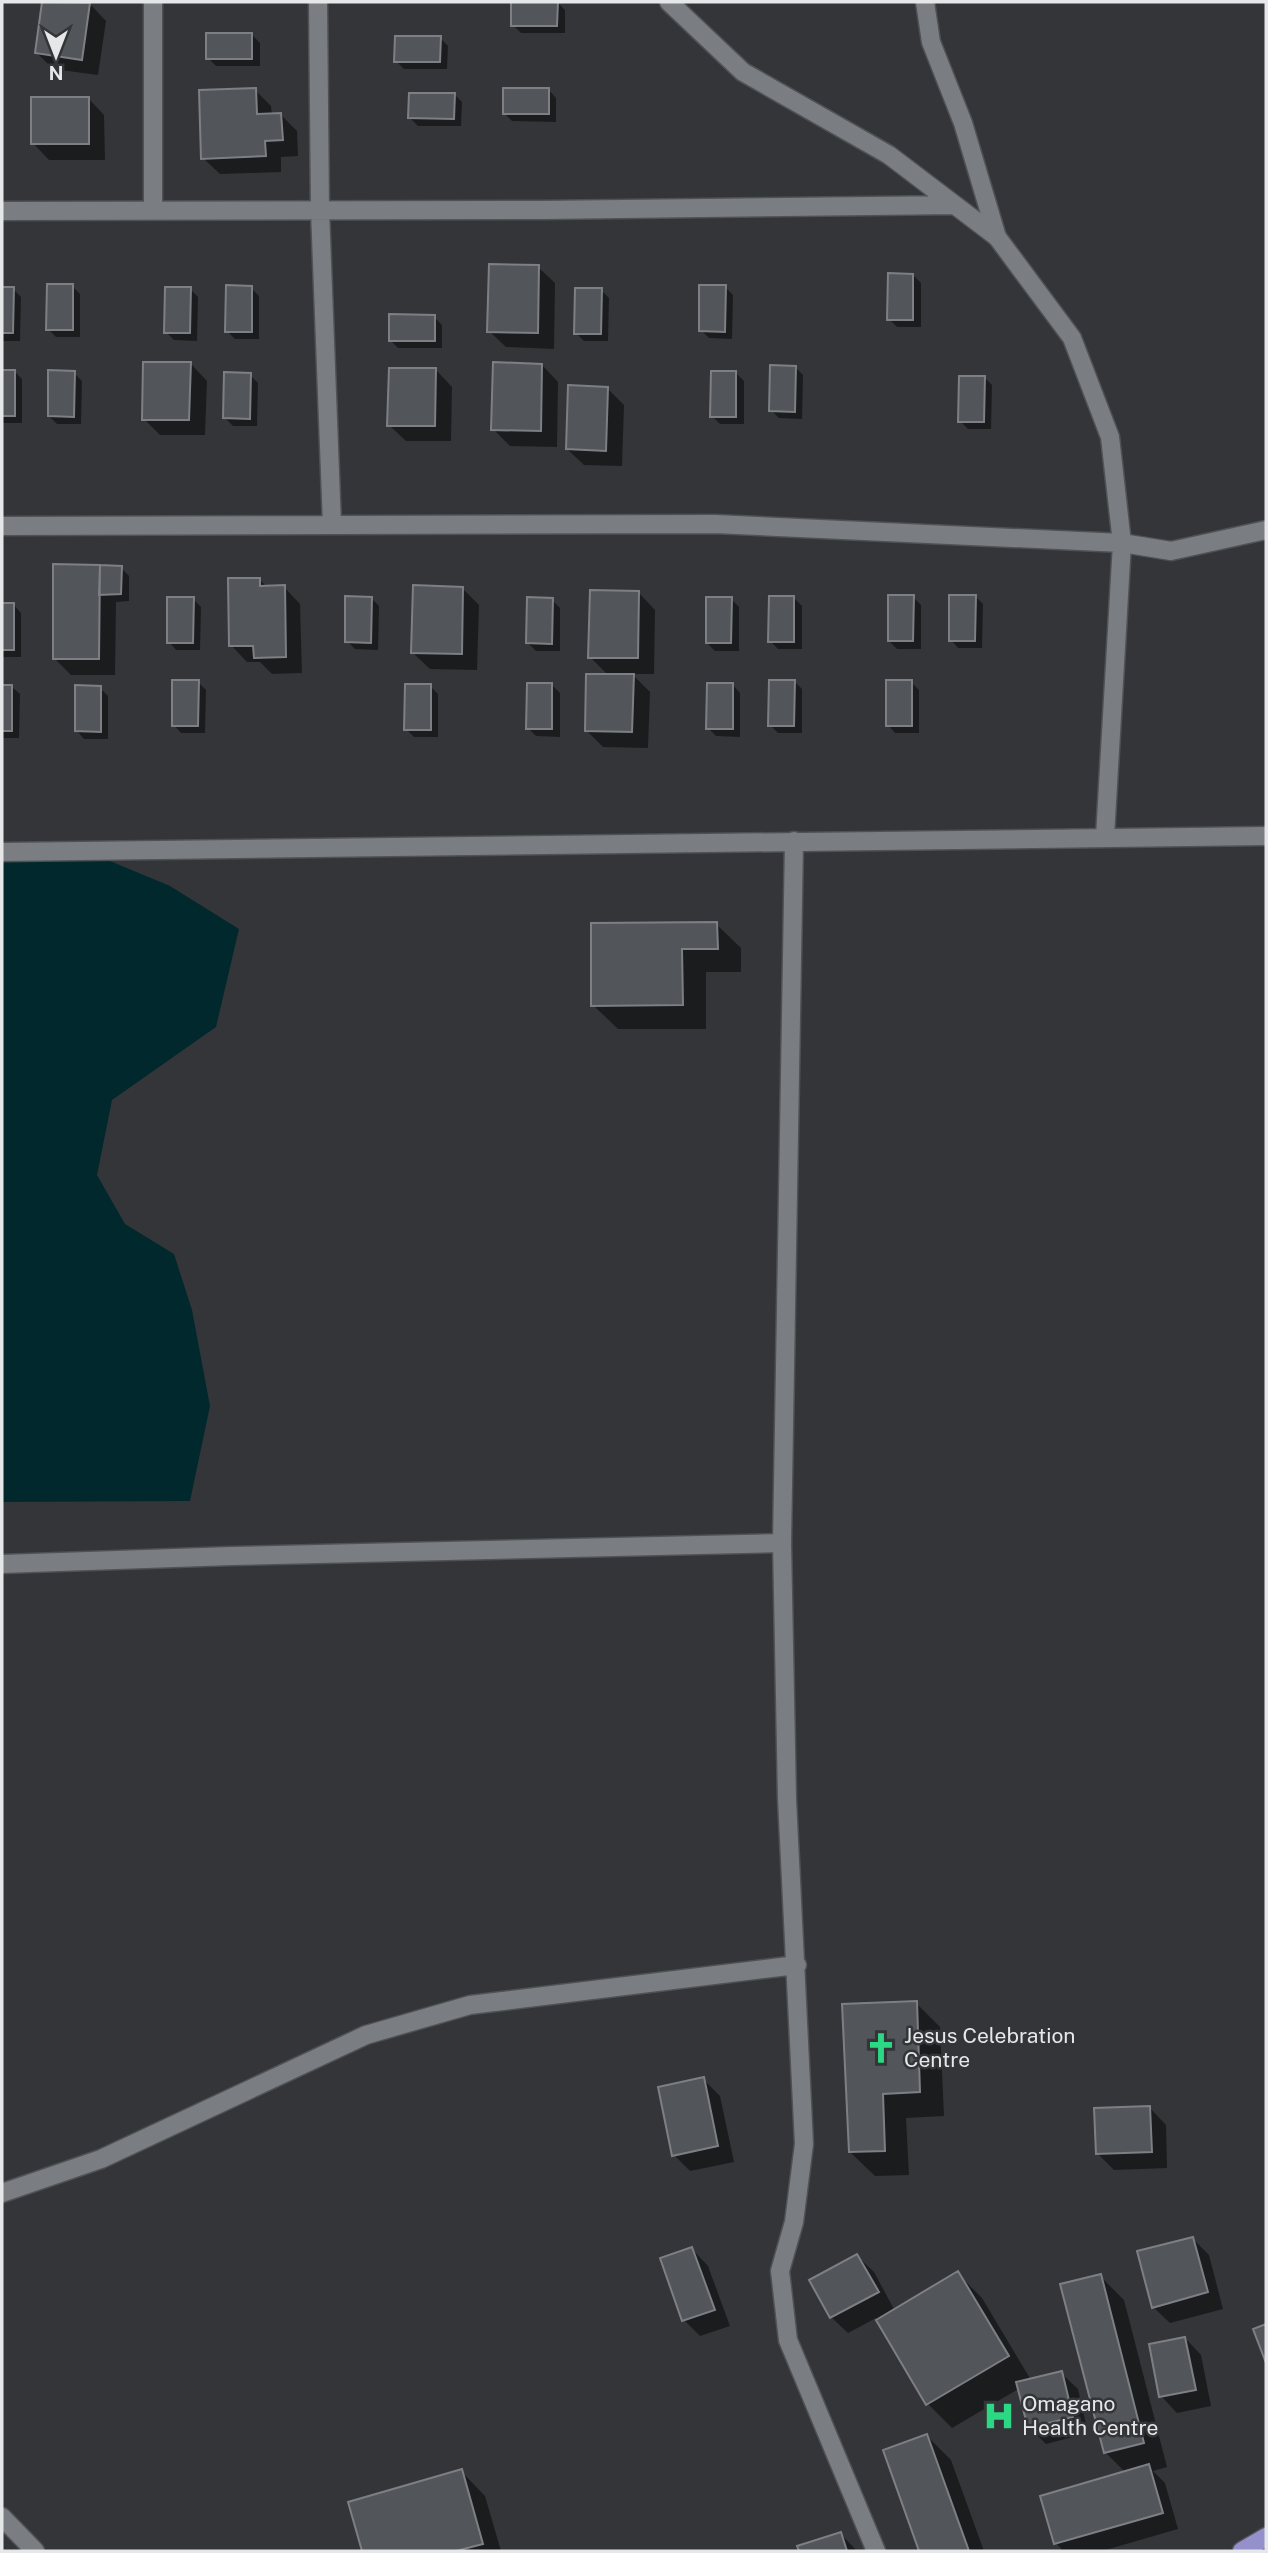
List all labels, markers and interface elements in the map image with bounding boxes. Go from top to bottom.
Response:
north arrow [21,21,91,91]
text: N [49,62,63,84]
place label: Jesus Celebration Centre [904,2023,1075,2072]
church icon: Jesus Celebration Centre [864,2031,898,2065]
place label: Omagano Health Centre [1022,2391,1158,2440]
hospital icon: Omagano Health Centre [982,2399,1016,2433]

